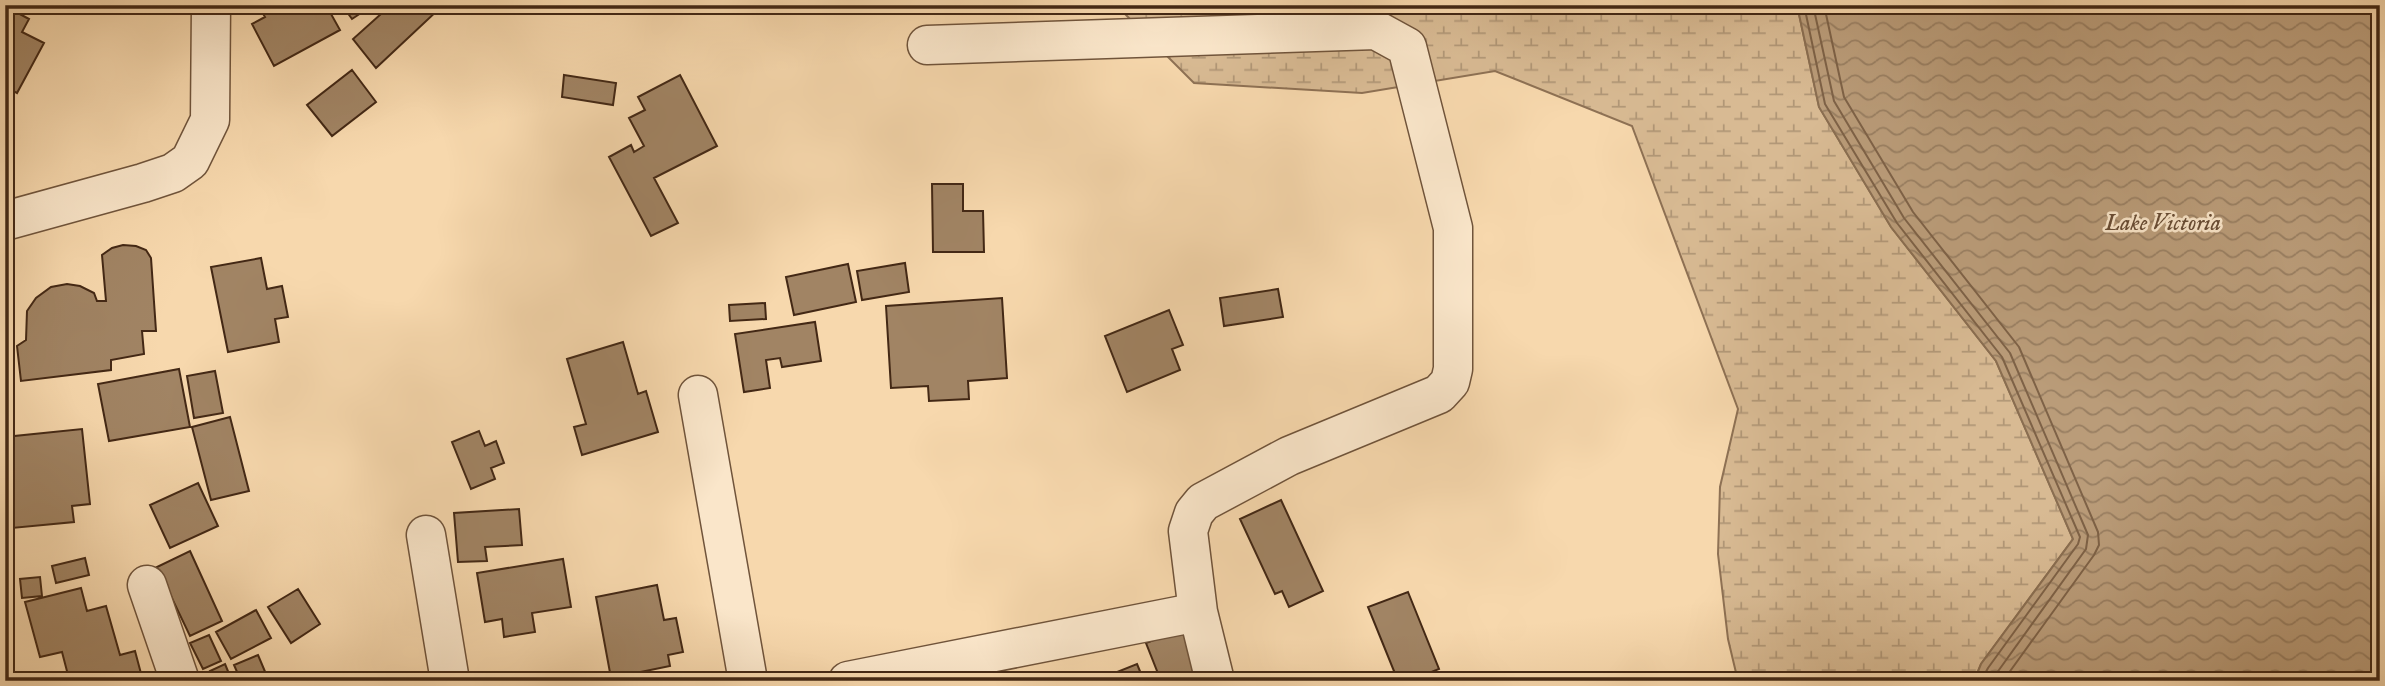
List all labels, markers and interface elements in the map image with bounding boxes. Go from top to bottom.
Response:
water label: Lake Victoria [2104,209,2221,238]

